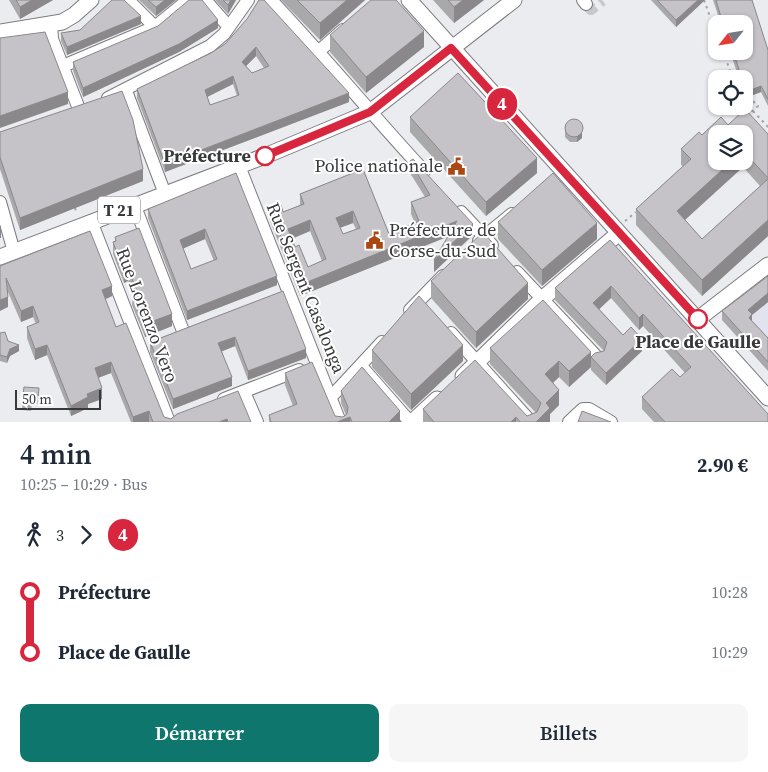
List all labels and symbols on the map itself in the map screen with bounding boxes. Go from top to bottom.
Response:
north arrow [708,15,752,60]
line badge: 4 [486,88,518,120]
place label: Préfecture [163,143,251,168]
marker: Préfecture [255,146,275,166]
place label: Police nationale [314,153,443,178]
public building icon: Police nationale [447,156,467,176]
road number: T 21 [98,196,140,224]
street label: Rue Sergent Casalonga [261,199,352,378]
place label: Préfecture de Corse-du-Sud [389,217,496,263]
public building icon: Préfecture de Corse-du-Sud [365,230,385,250]
street label: Rue Lorenzo Vero [110,244,185,386]
marker: Place de Gaulle [688,309,708,329]
place label: Place de Gaulle [635,329,761,354]
scale bar [15,387,101,410]

